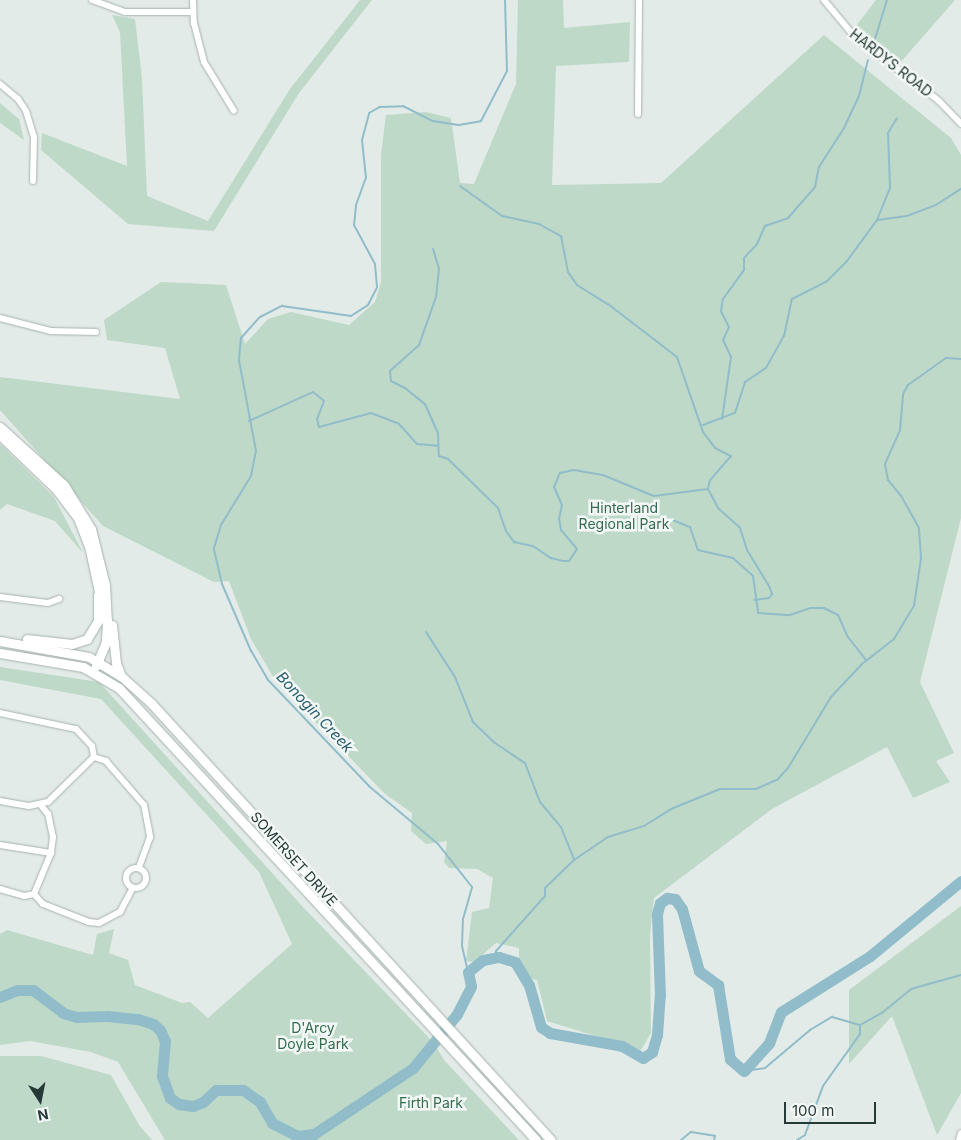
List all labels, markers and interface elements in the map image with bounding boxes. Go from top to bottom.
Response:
street label: HARDYS ROAD [846,26,936,100]
park label: Hinterland Regional Park [579,500,669,532]
water label: Bonogin Creek [273,668,357,756]
street label: SOMERSET DRIVE [247,808,341,910]
park label: D'Arcy Doyle Park [277,1020,349,1052]
north arrow [15,1075,65,1125]
scale bar [786,1092,878,1124]
park label: Firth Park [399,1095,463,1111]
text: 100 m [792,1101,834,1120]
text: N [36,1106,50,1125]

